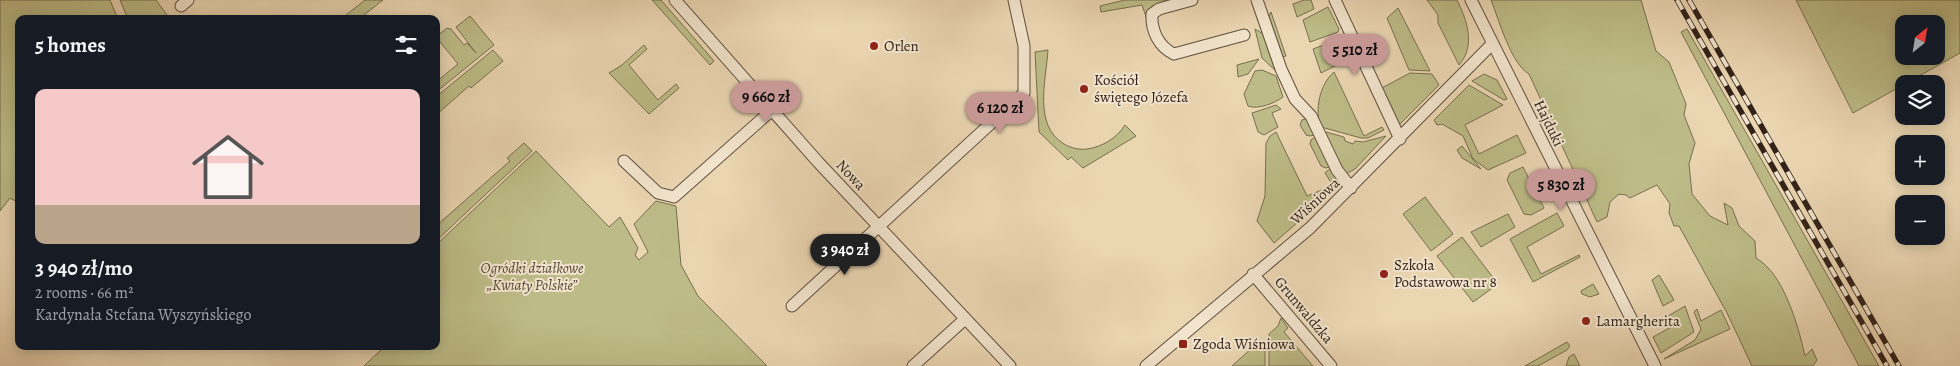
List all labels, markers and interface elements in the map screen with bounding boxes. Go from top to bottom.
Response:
north arrow [1895,15,1945,65]
map controls [1895,15,1945,245]
text: 5 homes [35,31,106,59]
icon: filters [392,31,420,59]
pin: 5 510 zł [1303,34,1407,76]
place label: Orlen [884,36,919,56]
text: 5 510 zł [1332,39,1378,61]
marker: Orlen [868,40,880,52]
place label: Kościół świętego Józefa [1094,70,1188,107]
button: layers [1895,75,1945,125]
pin: 9 660 zł [714,80,818,123]
marker: Kościół świętego Józefa [1078,83,1090,95]
text: 9 660 zł [742,86,790,108]
pin: 6 120 zł [948,92,1052,134]
street label: Hajduki [1529,96,1569,150]
text: 6 120 zł [977,97,1023,119]
icon: home [183,122,273,212]
button: + [1895,135,1945,185]
street label: Nowa [832,155,870,195]
pin: 5 830 zł [1509,168,1613,211]
street label: Wiśniowa [1285,173,1344,230]
text: 5 830 zł [1537,174,1585,196]
button: − [1895,195,1945,245]
pin: 3 940 zł [793,234,897,276]
text: 3 940 zł [821,239,869,261]
text: 3 940 zł/mo [35,254,133,282]
place label: Szkoła Podstawowa nr 8 [1394,255,1497,292]
park label: Ogródki działkowe „Kwiaty Polskie” [481,258,584,295]
marker: Szkoła Podstawowa nr 8 [1378,268,1390,280]
street label: Grunwaldzka [1270,272,1338,348]
text: 2 rooms · 66 m² [35,282,133,304]
text: Kardynała Stefana Wyszyńskiego [35,304,252,326]
place label: Lamargherita [1596,311,1680,331]
marker: Lamargherita [1580,315,1592,327]
place label: Zgoda Wiśniowa [1193,334,1295,354]
marker: Zgoda Wiśniowa [1177,338,1189,350]

